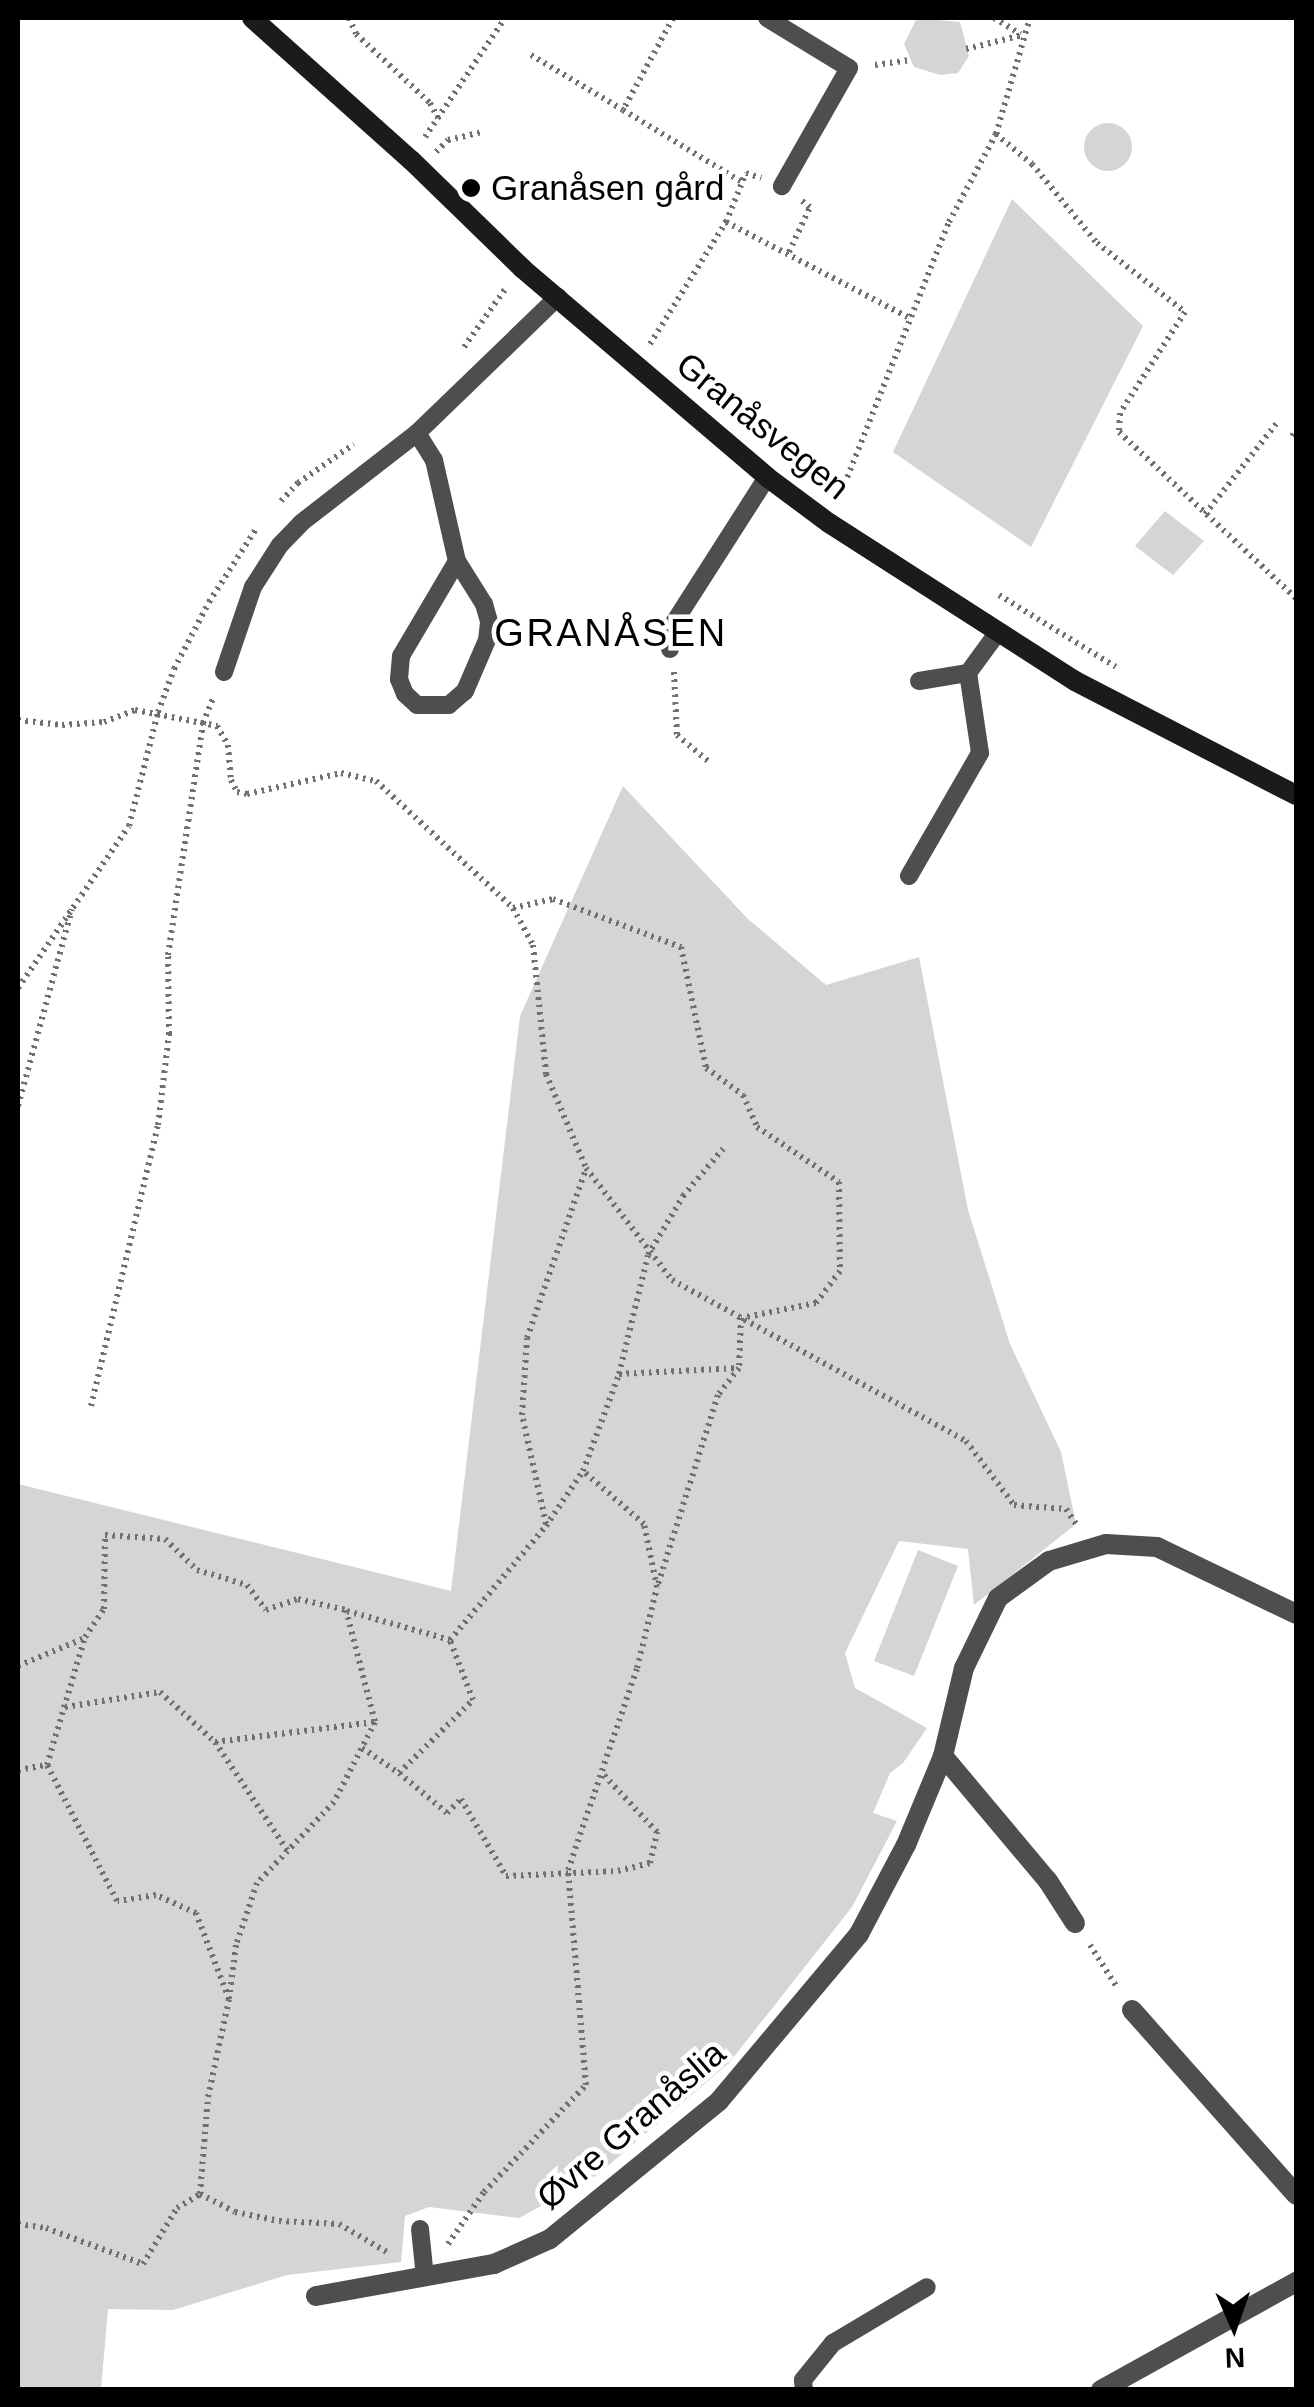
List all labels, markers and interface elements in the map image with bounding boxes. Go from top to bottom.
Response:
place label: Granåsen gård [491,167,724,209]
marker: Granåsen gård [460,177,482,199]
street label: Granåsvegen [668,344,858,508]
district label: GRANÅSEN [494,611,728,657]
street label: Øvre Granåslia [528,2032,734,2218]
north arrow [1184,2277,1284,2377]
text: N [1224,2342,1246,2373]

